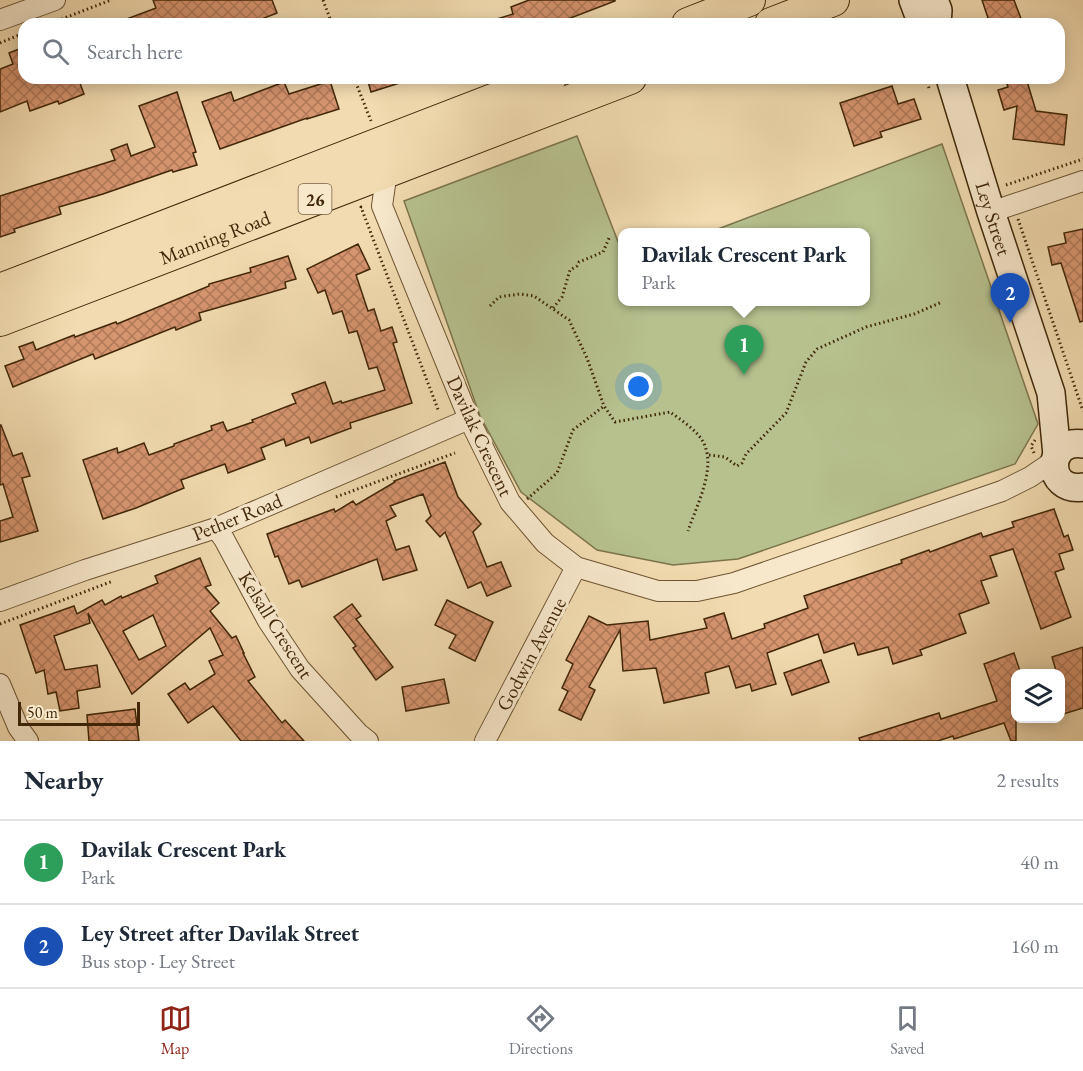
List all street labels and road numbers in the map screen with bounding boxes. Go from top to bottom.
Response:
street label: Ley Street [969,178,1018,259]
road number: 26 [298,184,332,214]
street label: Manning Road [156,204,275,271]
street label: Davilak Crescent [441,372,520,501]
street label: Pether Road [188,487,287,547]
street label: Kelsall Crescent [233,566,320,684]
street label: Godwin Avenue [490,592,572,715]

